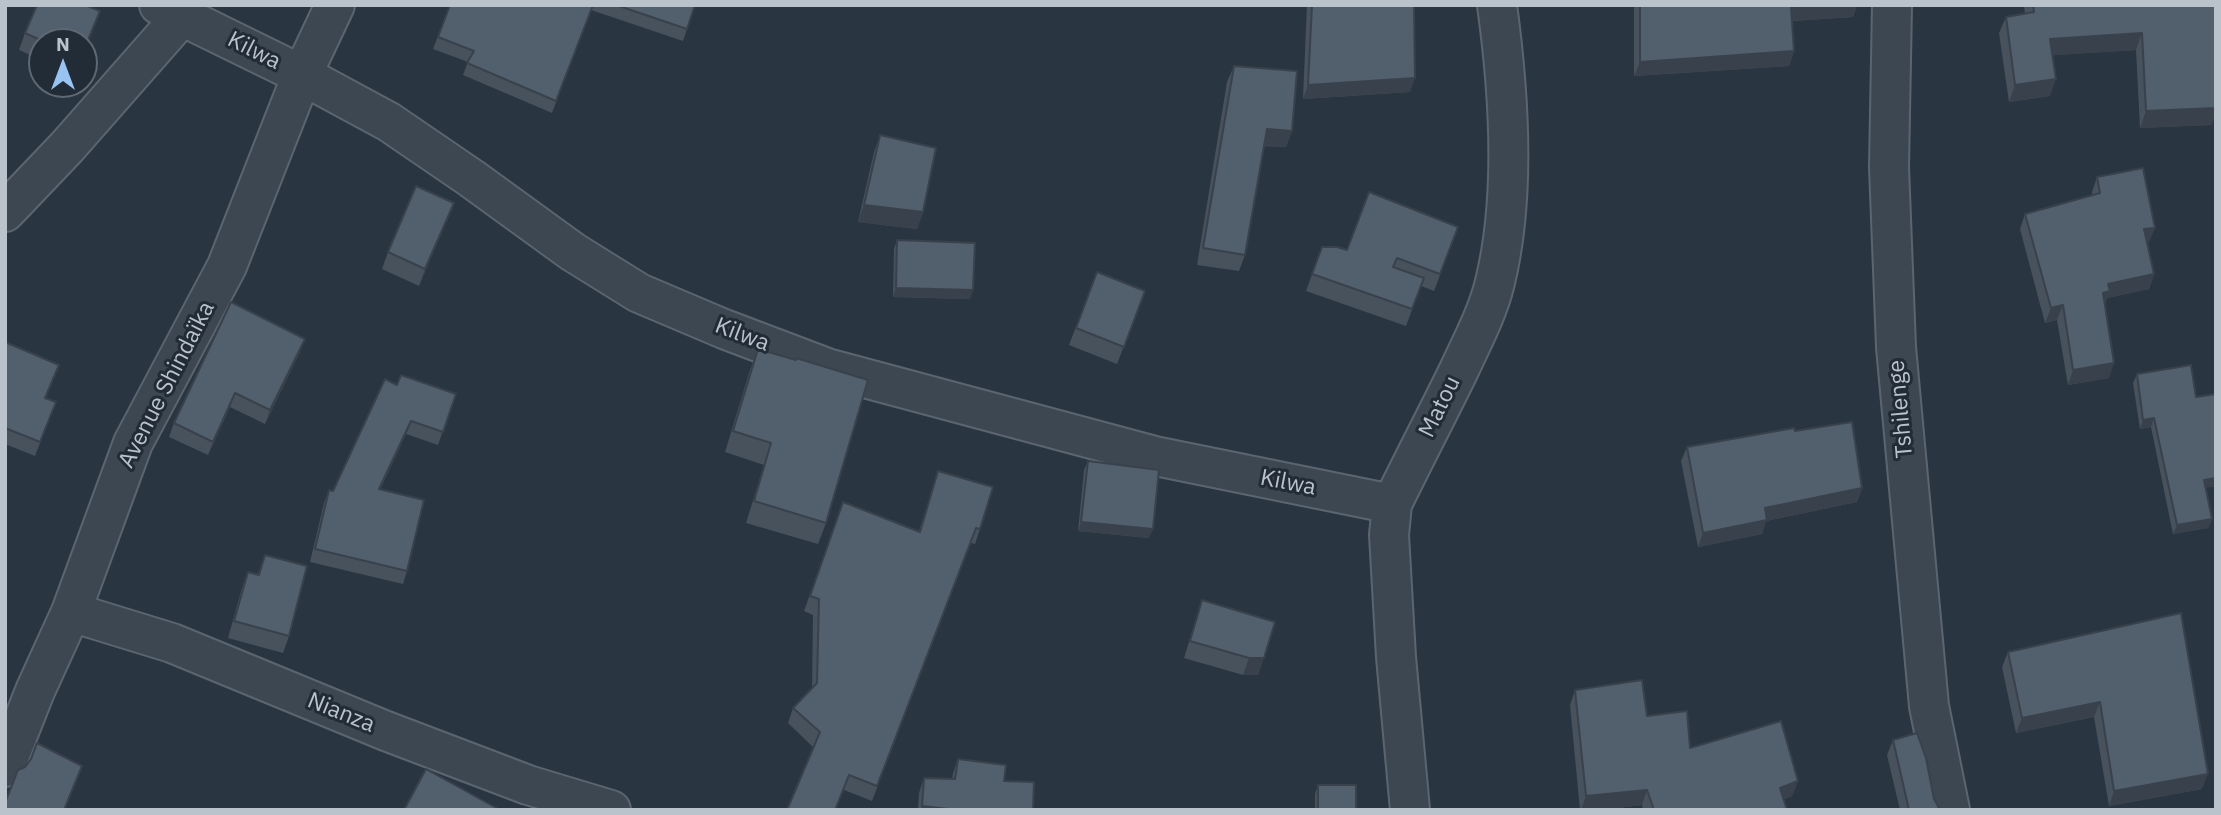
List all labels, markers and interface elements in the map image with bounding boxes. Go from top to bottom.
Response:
street label: Kilwa [223,26,285,76]
north arrow [28,28,98,98]
text: N [56,32,70,56]
street label: Avenue Shindaïka [113,297,221,473]
street label: Kilwa [711,312,773,358]
street label: Tshilenge [1883,359,1919,459]
street label: Matou [1413,372,1467,442]
street label: Kilwa [1258,464,1318,502]
street label: Nianza [303,687,379,739]

